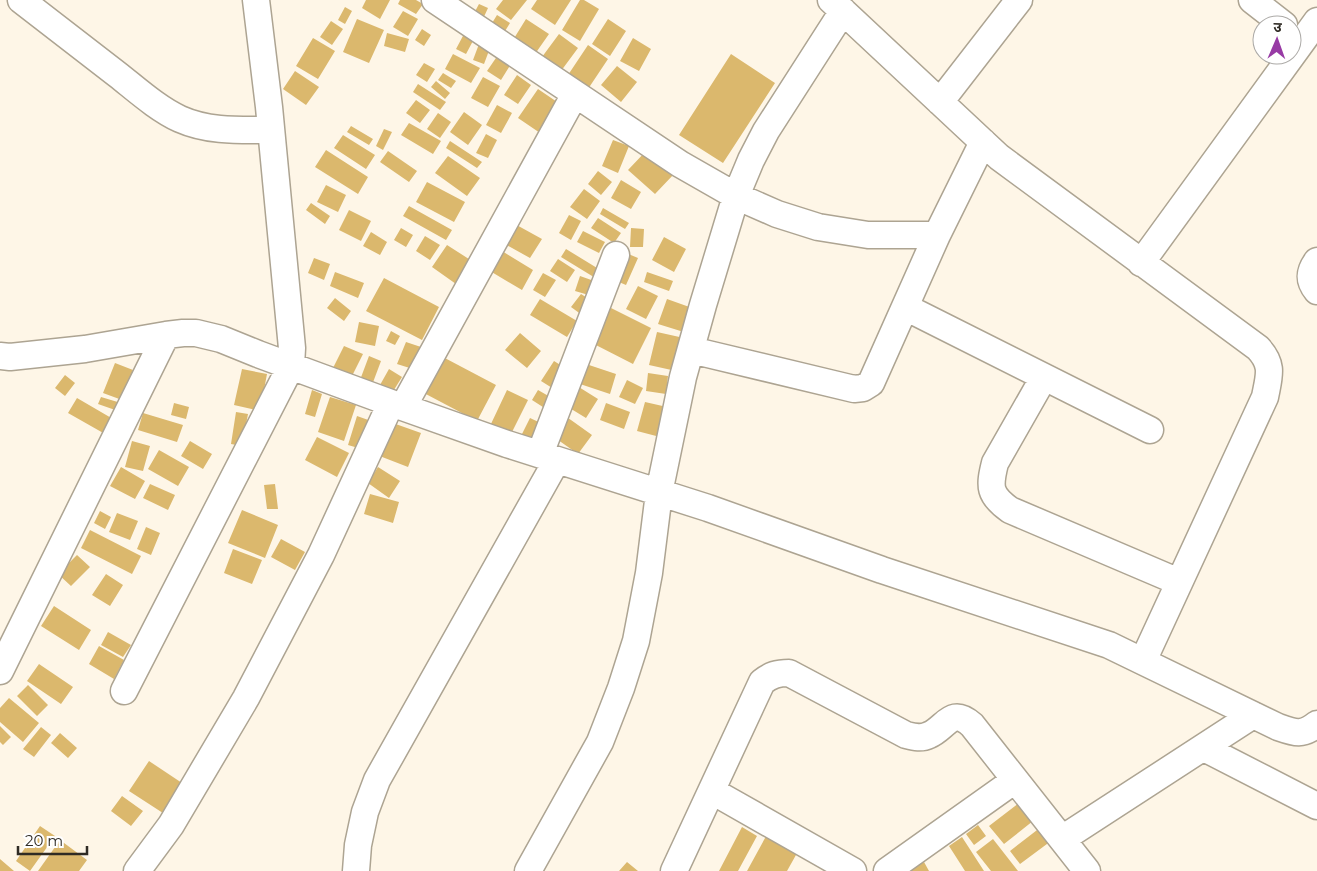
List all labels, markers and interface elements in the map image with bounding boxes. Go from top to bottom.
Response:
north arrow [1252,15,1302,65]
text: उ [1273,18,1283,36]
scale bar [18,824,86,856]
text: 20 m [25,831,63,850]

